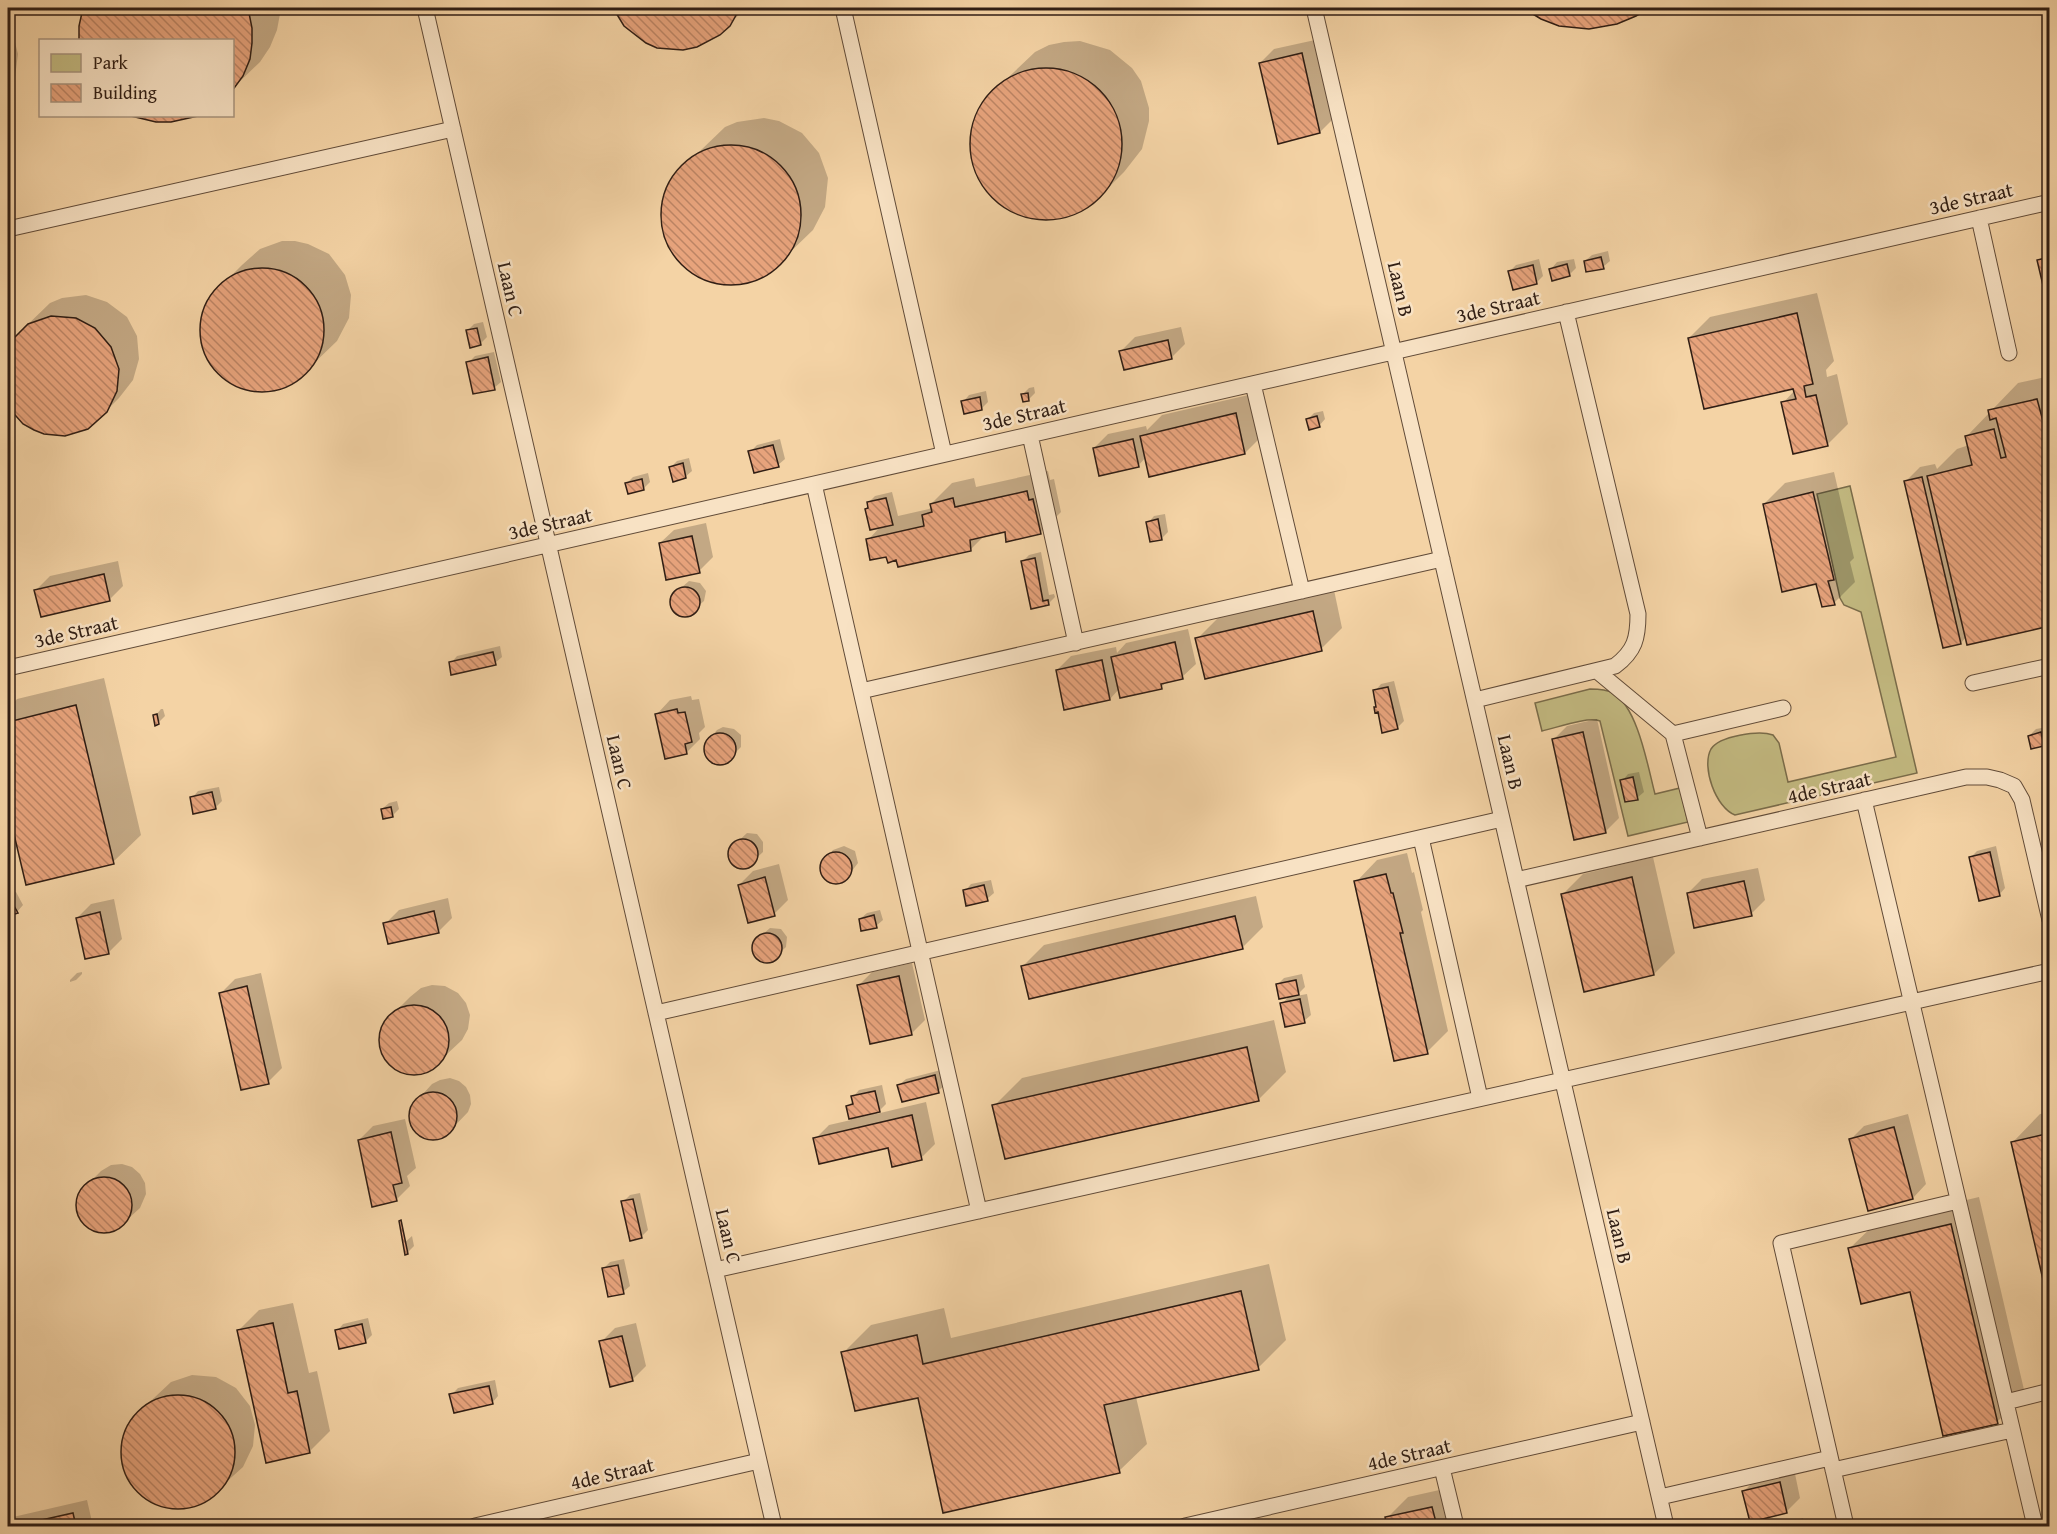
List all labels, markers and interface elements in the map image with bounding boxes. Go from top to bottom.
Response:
legend [39,39,234,117]
text: Park [93,49,129,76]
text: Building [93,79,157,106]
street label: 3de Straat [1926,174,2016,222]
street label: Laan C [491,259,531,319]
street label: Laan B [1381,259,1421,319]
street label: 3de Straat [1453,282,1543,330]
street label: 3de Straat [979,390,1069,438]
street label: 3de Straat [505,499,595,547]
street label: 3de Straat [31,607,121,655]
street label: Laan C [600,732,640,792]
street label: Laan B [1491,732,1531,792]
street label: 4de Straat [1784,763,1874,811]
street label: Laan C [709,1206,749,1266]
street label: Laan B [1600,1206,1640,1266]
street label: 4de Straat [1364,1430,1454,1478]
street label: 4de Straat [567,1449,657,1497]

